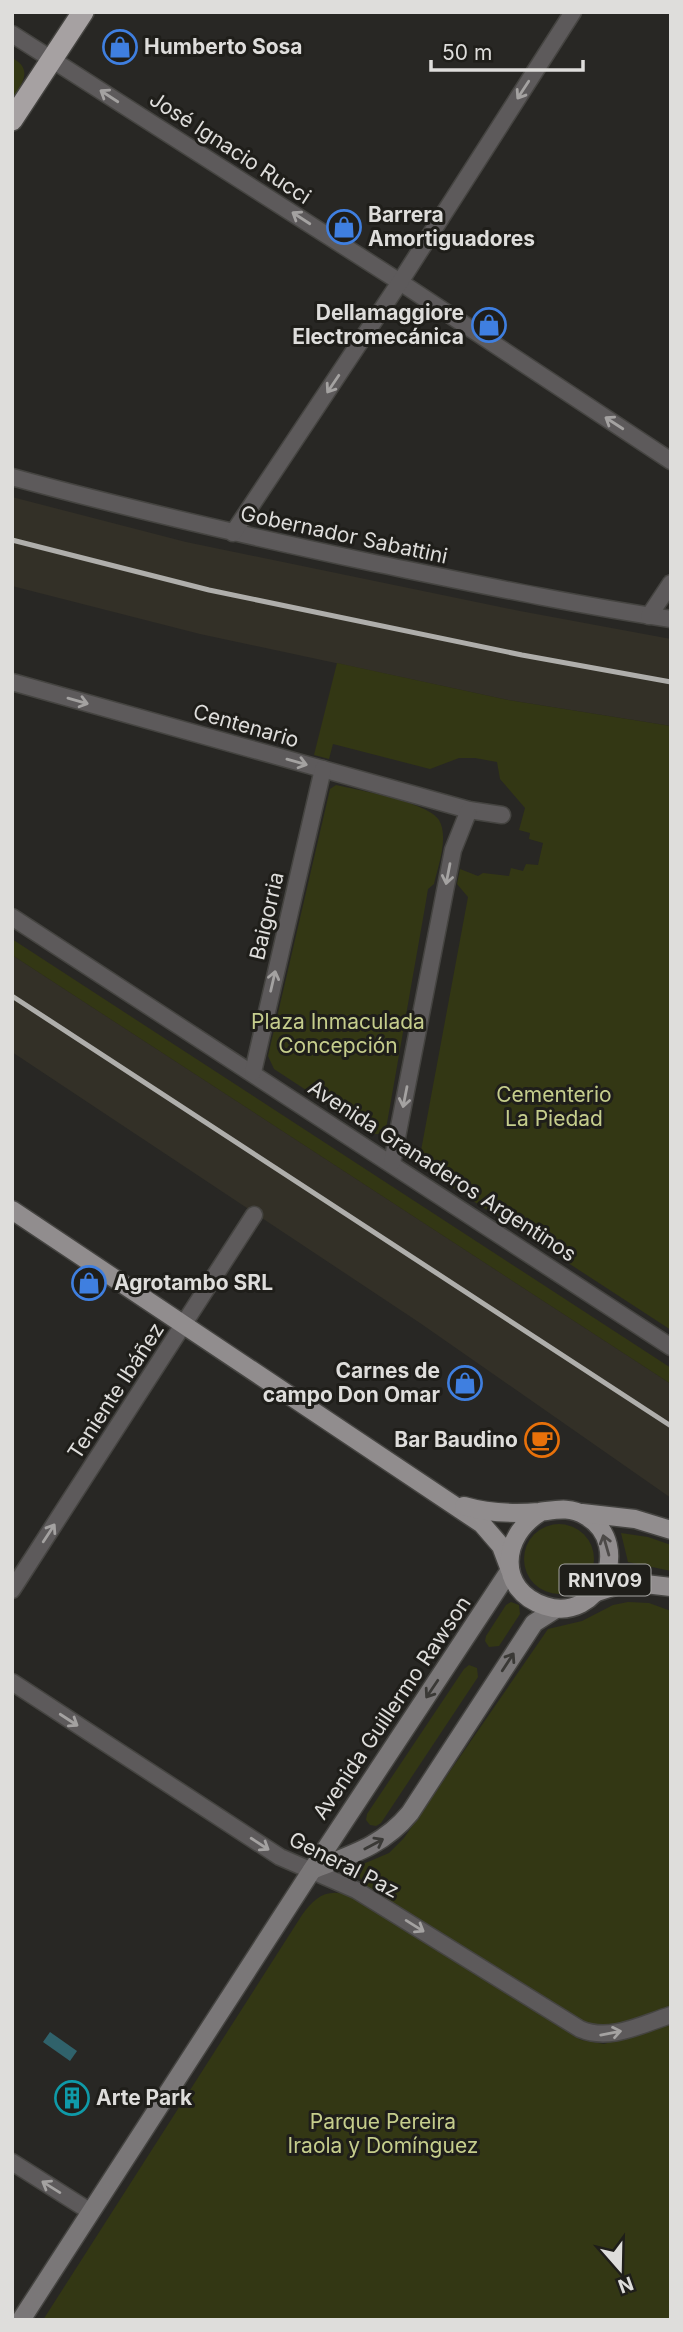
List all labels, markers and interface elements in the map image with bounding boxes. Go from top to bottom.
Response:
shop icon: Humberto Sosa [101,28,139,66]
scale bar [431,28,583,72]
place label: Humberto Sosa [144,34,303,59]
text: 50 m [442,40,492,65]
one-way arrow [516,80,530,100]
street label: José Ignacio Rucci [145,86,316,209]
one-way arrow [100,88,119,103]
place label: Barrera Amortiguadores [368,202,535,251]
shop icon: Barrera Amortiguadores [325,208,363,246]
one-way arrow [291,211,311,225]
place label: Dellamaggiore Electromecánica [292,300,464,349]
shop icon: Dellamaggiore Electromecánica [470,306,508,344]
one-way arrow [325,374,340,393]
one-way arrow [605,416,624,431]
street label: Gobernador Sabattini [238,500,450,569]
one-way arrow [67,695,89,708]
street label: Centenario [190,698,302,753]
one-way arrow [285,756,308,769]
one-way arrow [440,862,454,885]
street label: Baigorria [244,870,289,962]
one-way arrow [267,970,281,993]
park label: Plaza Inmaculada Concepción [251,1009,425,1058]
street label: Avenida Granaderos Argentinos [304,1075,581,1267]
park label: Cementerio La Piedad [496,1082,612,1131]
one-way arrow [398,1085,411,1108]
shop icon: Agrotambo SRL [70,1264,108,1302]
place label: Agrotambo SRL [114,1270,273,1295]
street label: Teniente Ibáñez [62,1318,169,1464]
place label: Carnes de campo Don Omar [263,1358,440,1407]
shop icon: Carnes de campo Don Omar [446,1364,484,1402]
cafe icon: Bar Baudino [523,1421,561,1459]
place label: Bar Baudino [394,1427,518,1452]
one-way arrow [43,1523,57,1543]
one-way arrow [599,1535,612,1557]
road number: RN1V09 [560,1564,650,1596]
street label: Avenida Guillermo Rawson [307,1591,476,1824]
one-way arrow [501,1653,516,1672]
one-way arrow [425,1678,439,1698]
one-way arrow [59,1713,79,1727]
street label: General Paz [285,1826,403,1903]
one-way arrow [364,1836,384,1850]
one-way arrow [250,1837,269,1851]
one-way arrow [404,1919,424,1933]
one-way arrow [599,2025,622,2039]
building icon: Arte Park [53,2079,91,2117]
place label: Arte Park [96,2085,193,2110]
park label: Parque Pereira Iraola y Domínguez [288,2109,478,2158]
one-way arrow [42,2180,62,2194]
north arrow [585,2234,655,2304]
text: N [615,2271,636,2298]

